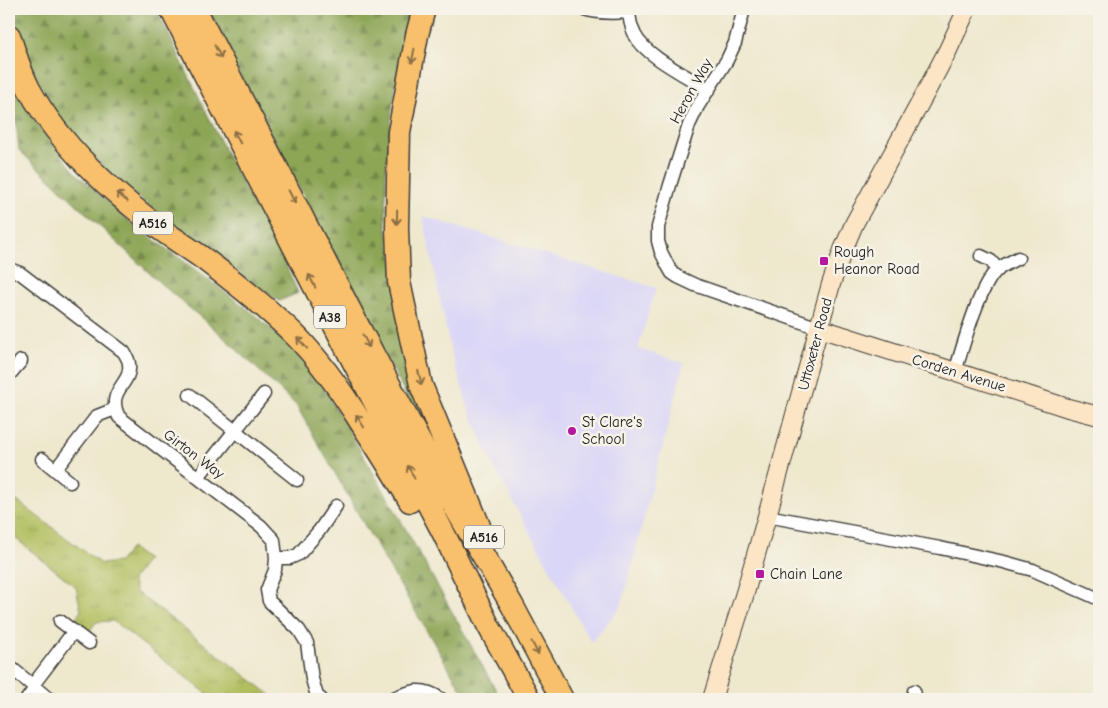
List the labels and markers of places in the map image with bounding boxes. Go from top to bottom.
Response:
place label: Rough Heanor Road [834,243,920,278]
marker: Rough Heanor Road [818,255,830,267]
place label: St Clare's School [582,413,642,448]
marker: St Clare's School [566,425,578,437]
place label: Chain Lane [770,565,843,583]
marker: Chain Lane [754,568,766,580]

